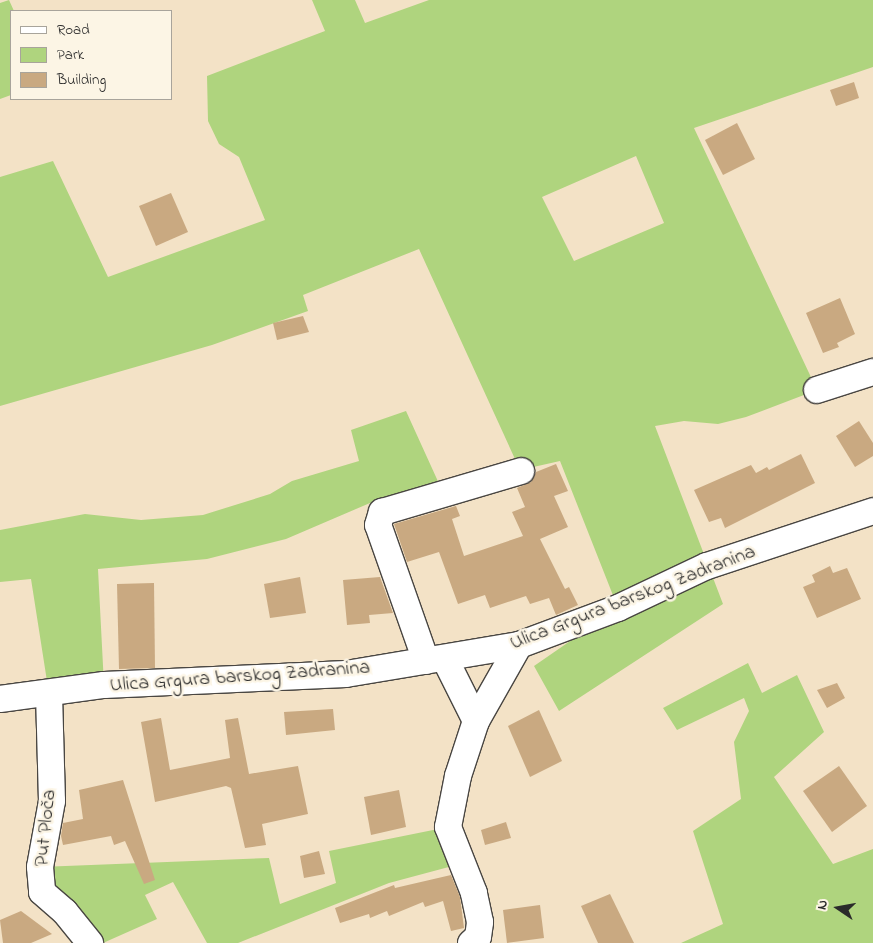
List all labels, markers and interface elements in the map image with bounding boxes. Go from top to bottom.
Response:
legend [10,10,172,100]
text: Road [57,19,90,41]
text: Park [57,44,84,66]
text: Building [57,69,106,91]
street label: Ulica Grgura barskog Zadranina [507,540,759,656]
street label: Ulica Grgura barskog Zadranina [109,656,371,698]
street label: Put Ploča [30,788,62,868]
north arrow [813,883,863,933]
text: N [812,898,834,912]

